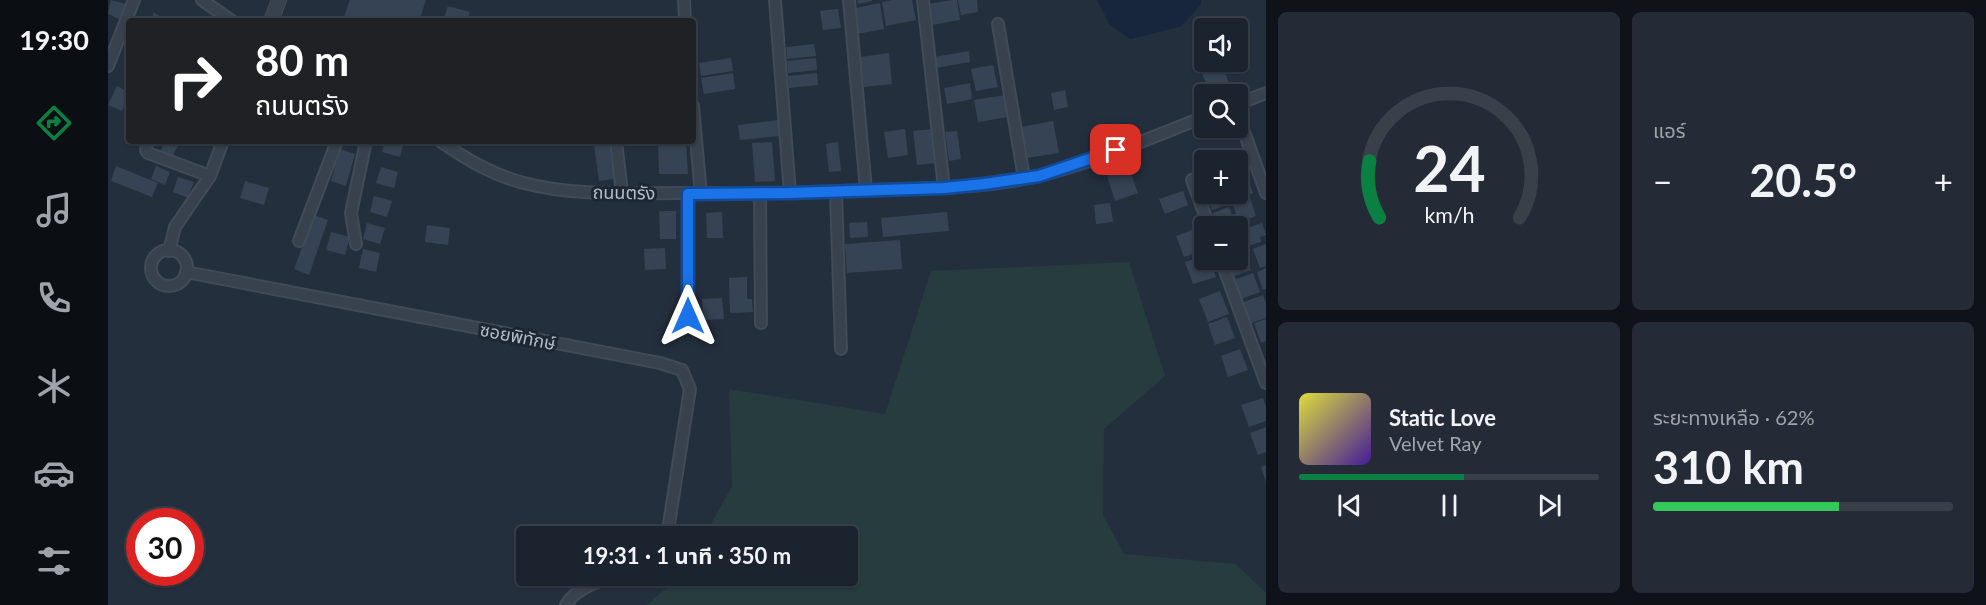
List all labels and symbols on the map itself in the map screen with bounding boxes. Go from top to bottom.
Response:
pin [1090,124,1141,175]
street label: ถนนตรัง [592,180,656,204]
position arrow [656,284,720,348]
street label: ซอยพิทักษ์ [478,318,558,354]
speed limit sign: 30 [126,508,204,586]

